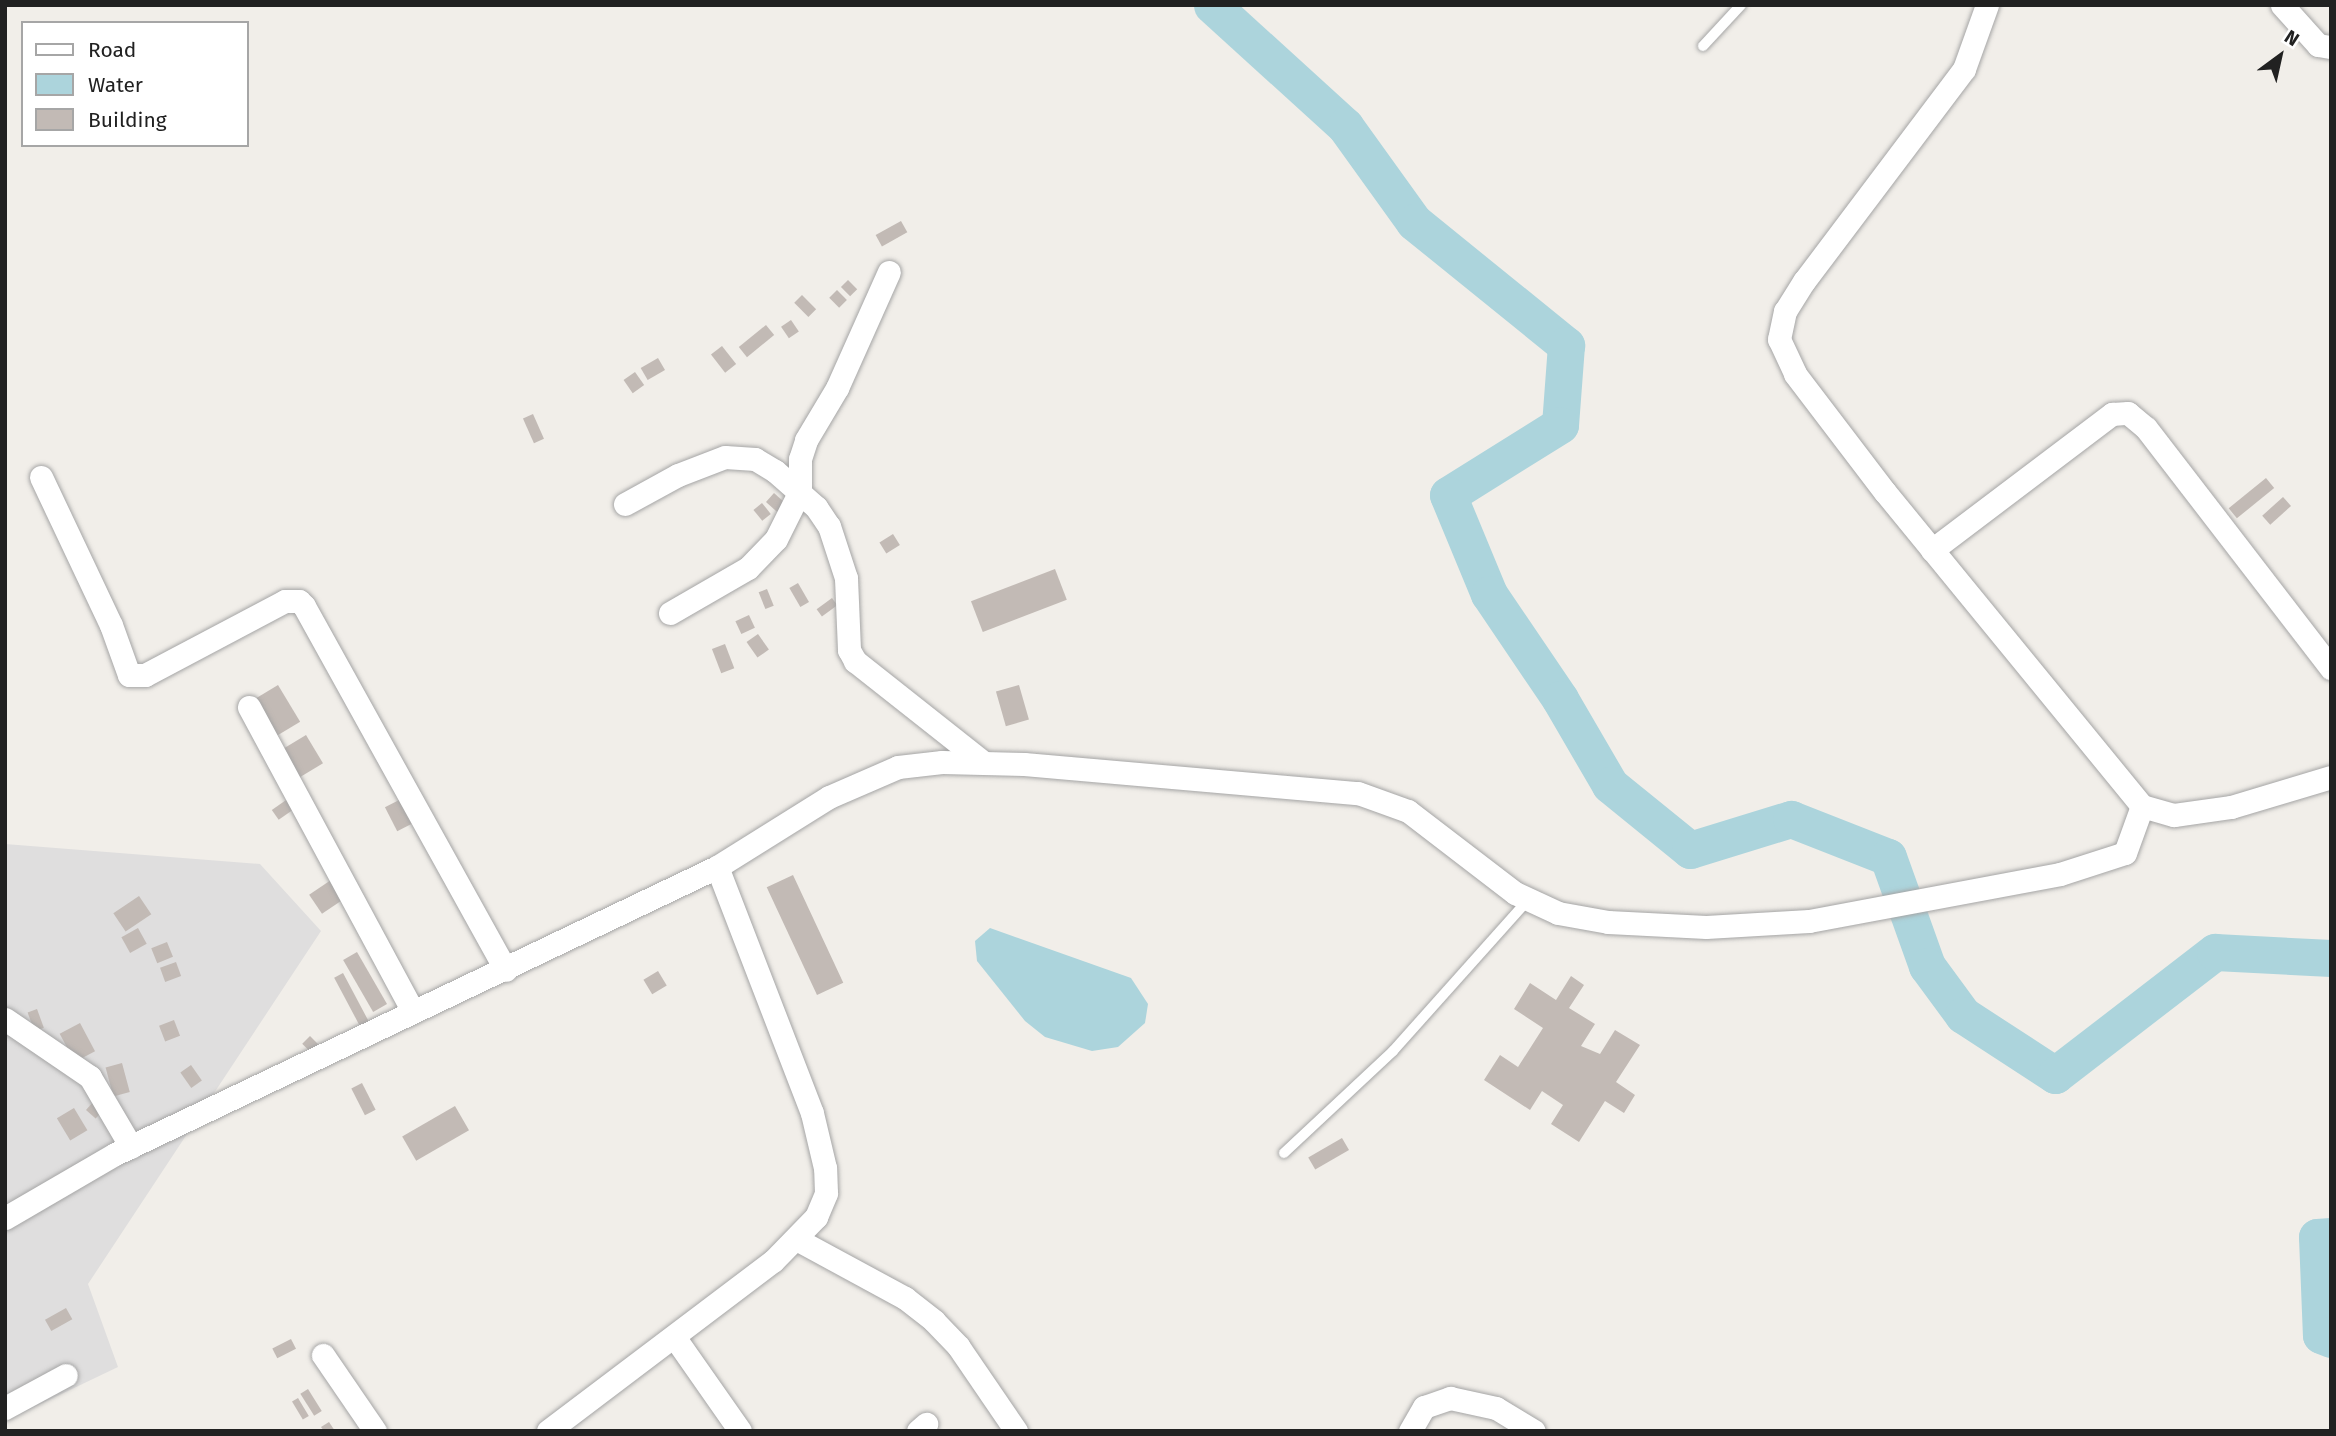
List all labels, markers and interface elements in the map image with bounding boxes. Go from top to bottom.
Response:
legend [21,21,248,147]
north arrow [2245,21,2315,91]
text: N [2280,25,2303,51]
text: Road [88,37,136,63]
text: Water [88,72,143,98]
text: Building [88,107,167,133]

